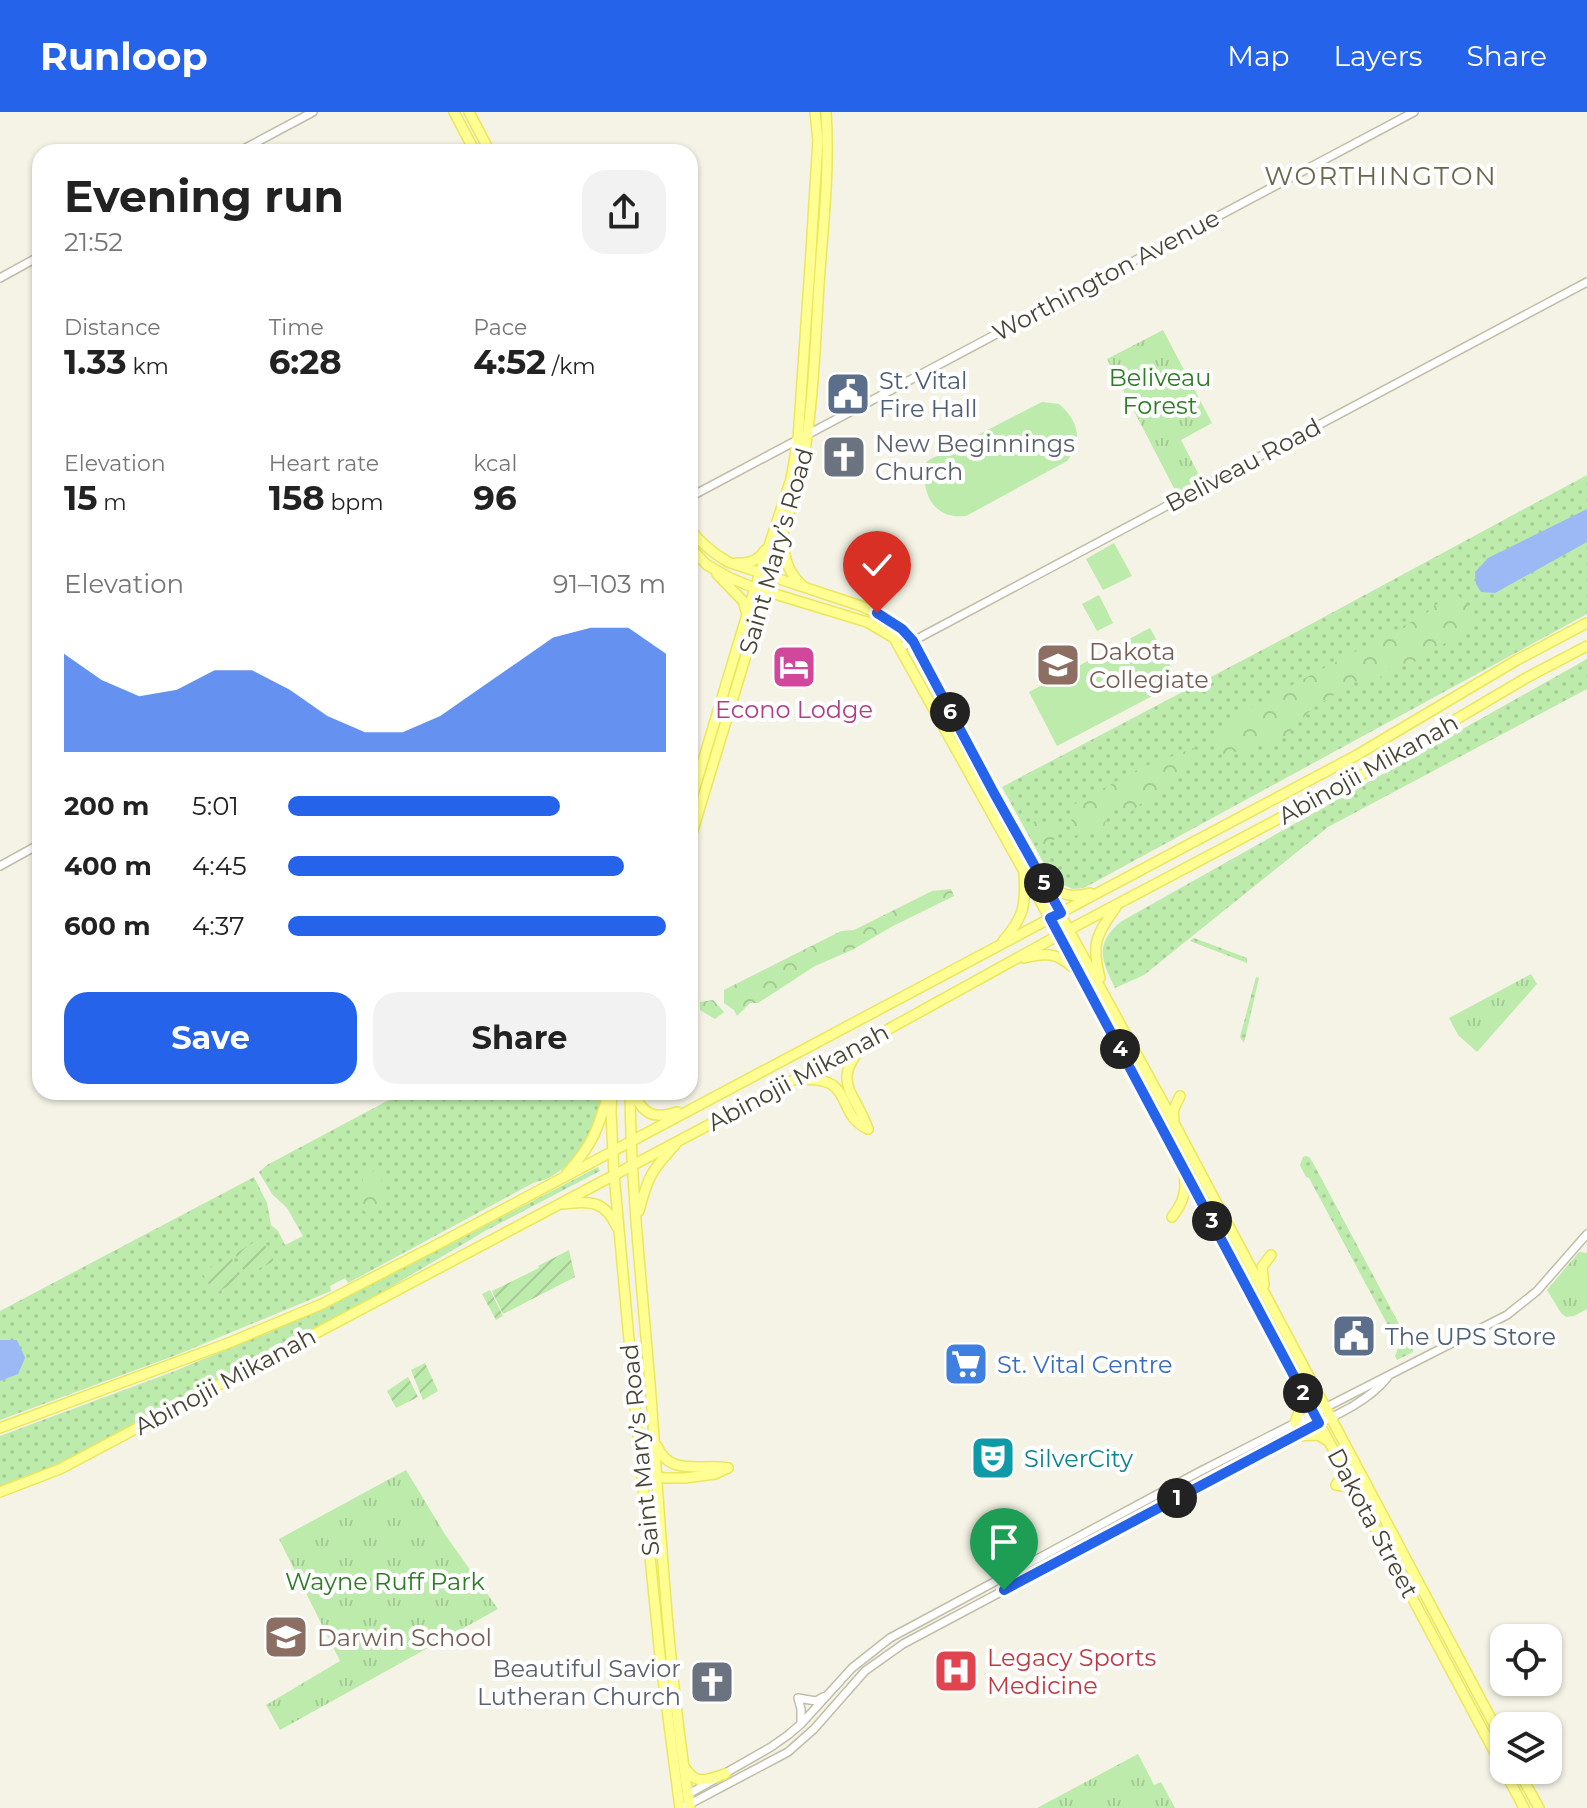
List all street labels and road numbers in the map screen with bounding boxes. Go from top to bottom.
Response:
street label: Worthington Avenue [988,203,1224,347]
street label: Beliveau Road [1160,412,1326,518]
street label: Saint Mary’s Road [733,445,819,657]
street label: Abinojii Mikanah [1273,708,1463,830]
street label: Abinojii Mikanah [702,1017,894,1137]
street label: Abinojii Mikanah [129,1321,321,1441]
street label: Saint Mary’s Road [614,1343,666,1557]
street label: Dakota Street [1321,1443,1425,1603]

